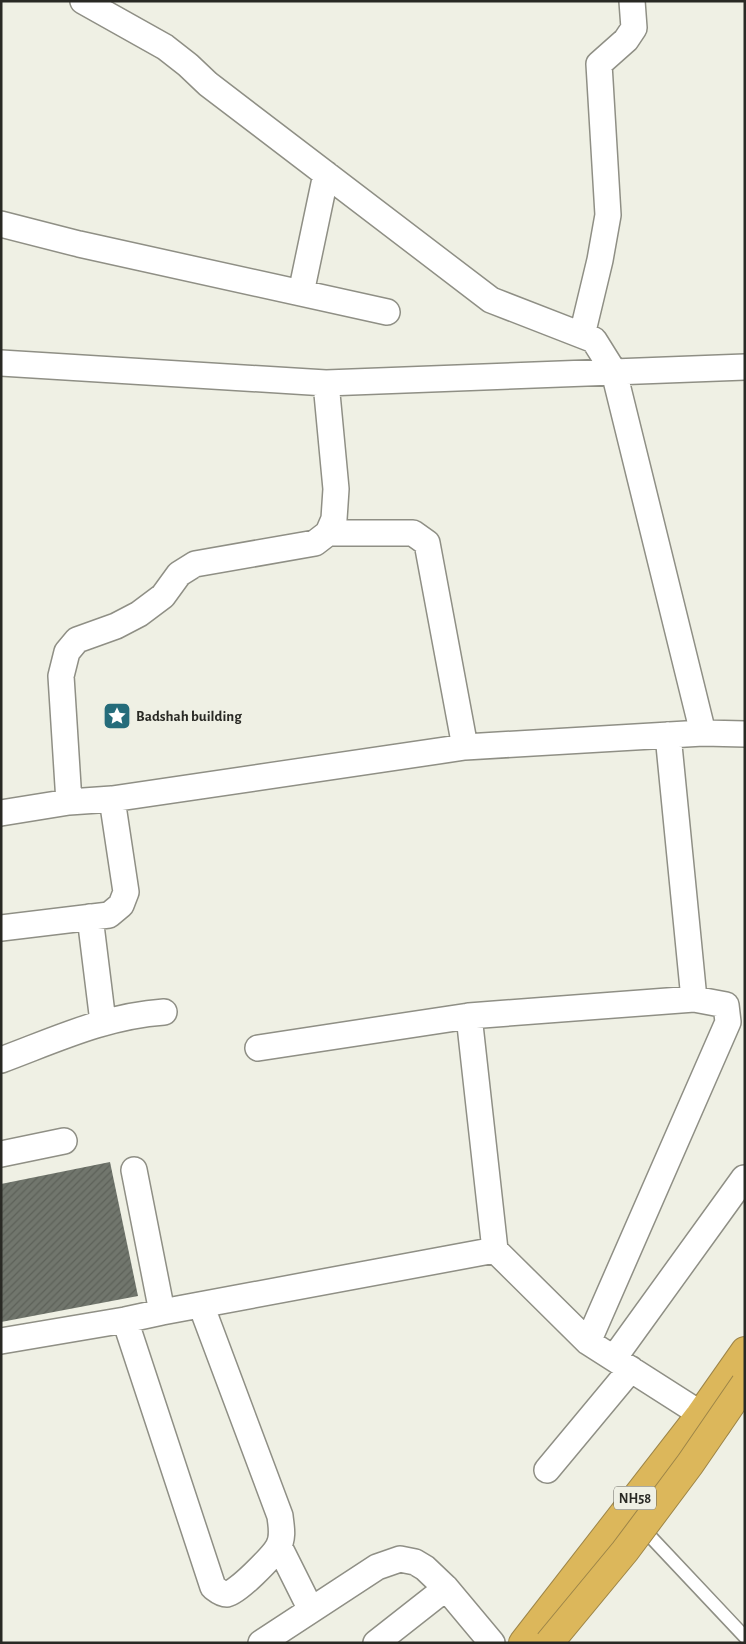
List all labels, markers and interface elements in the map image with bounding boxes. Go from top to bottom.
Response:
place icon: Badshah building [102,701,132,731]
place label: Badshah building [136,709,242,724]
road number: NH58 [614,1486,656,1510]

